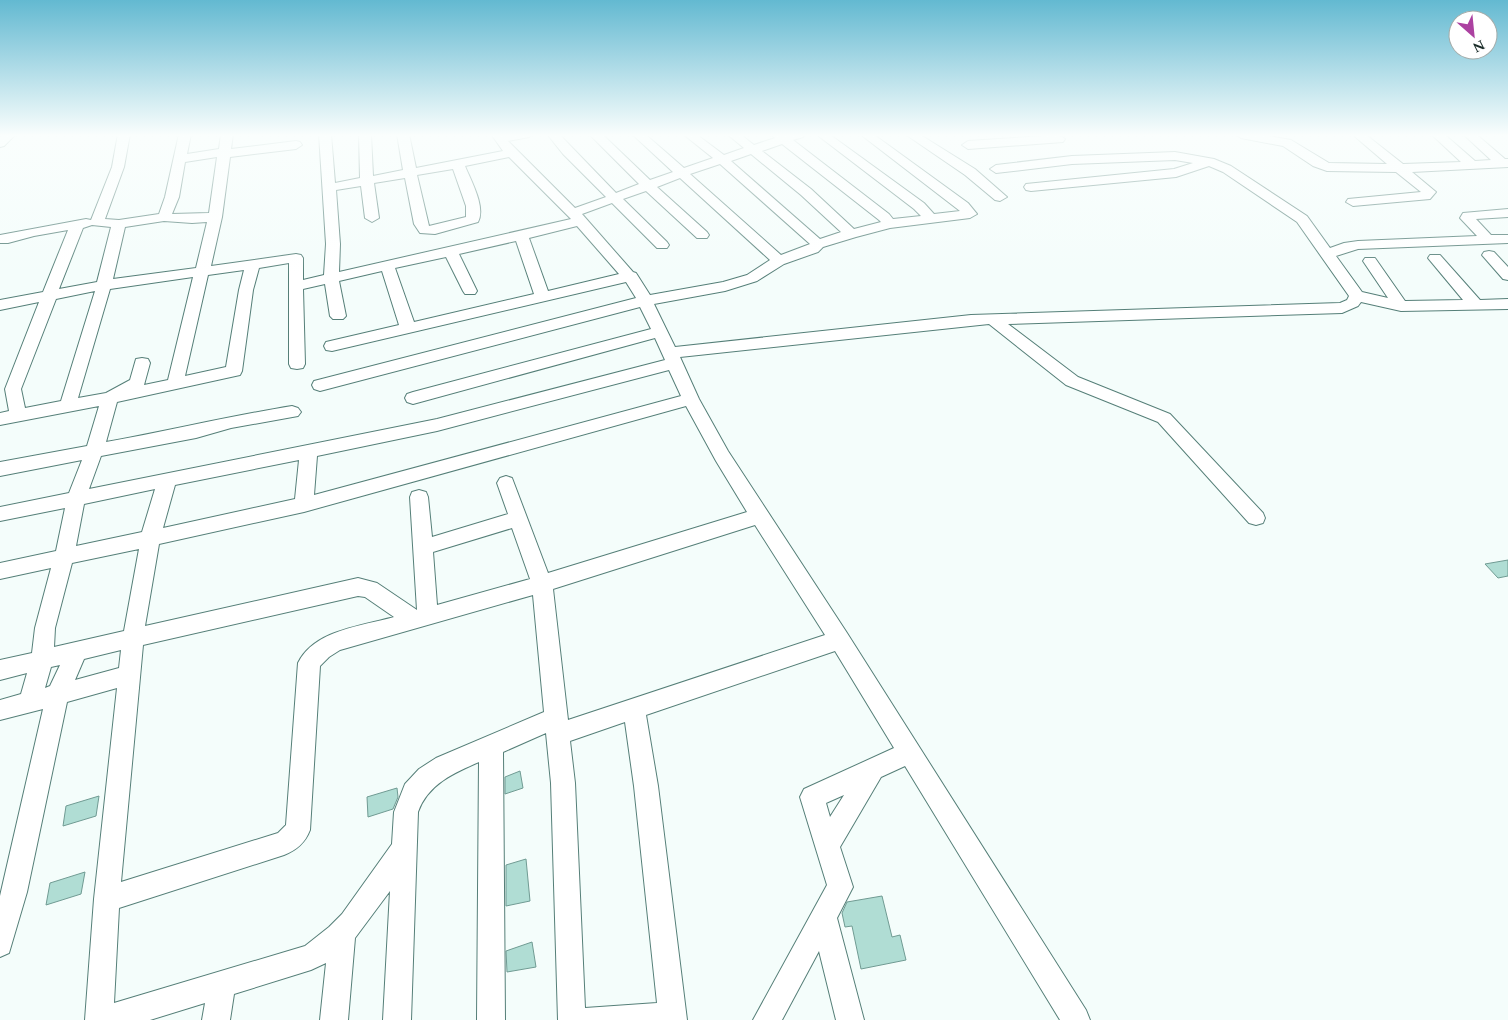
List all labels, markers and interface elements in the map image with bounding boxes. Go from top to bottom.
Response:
north arrow [1448,10,1498,60]
text: N [1469,34,1489,58]

